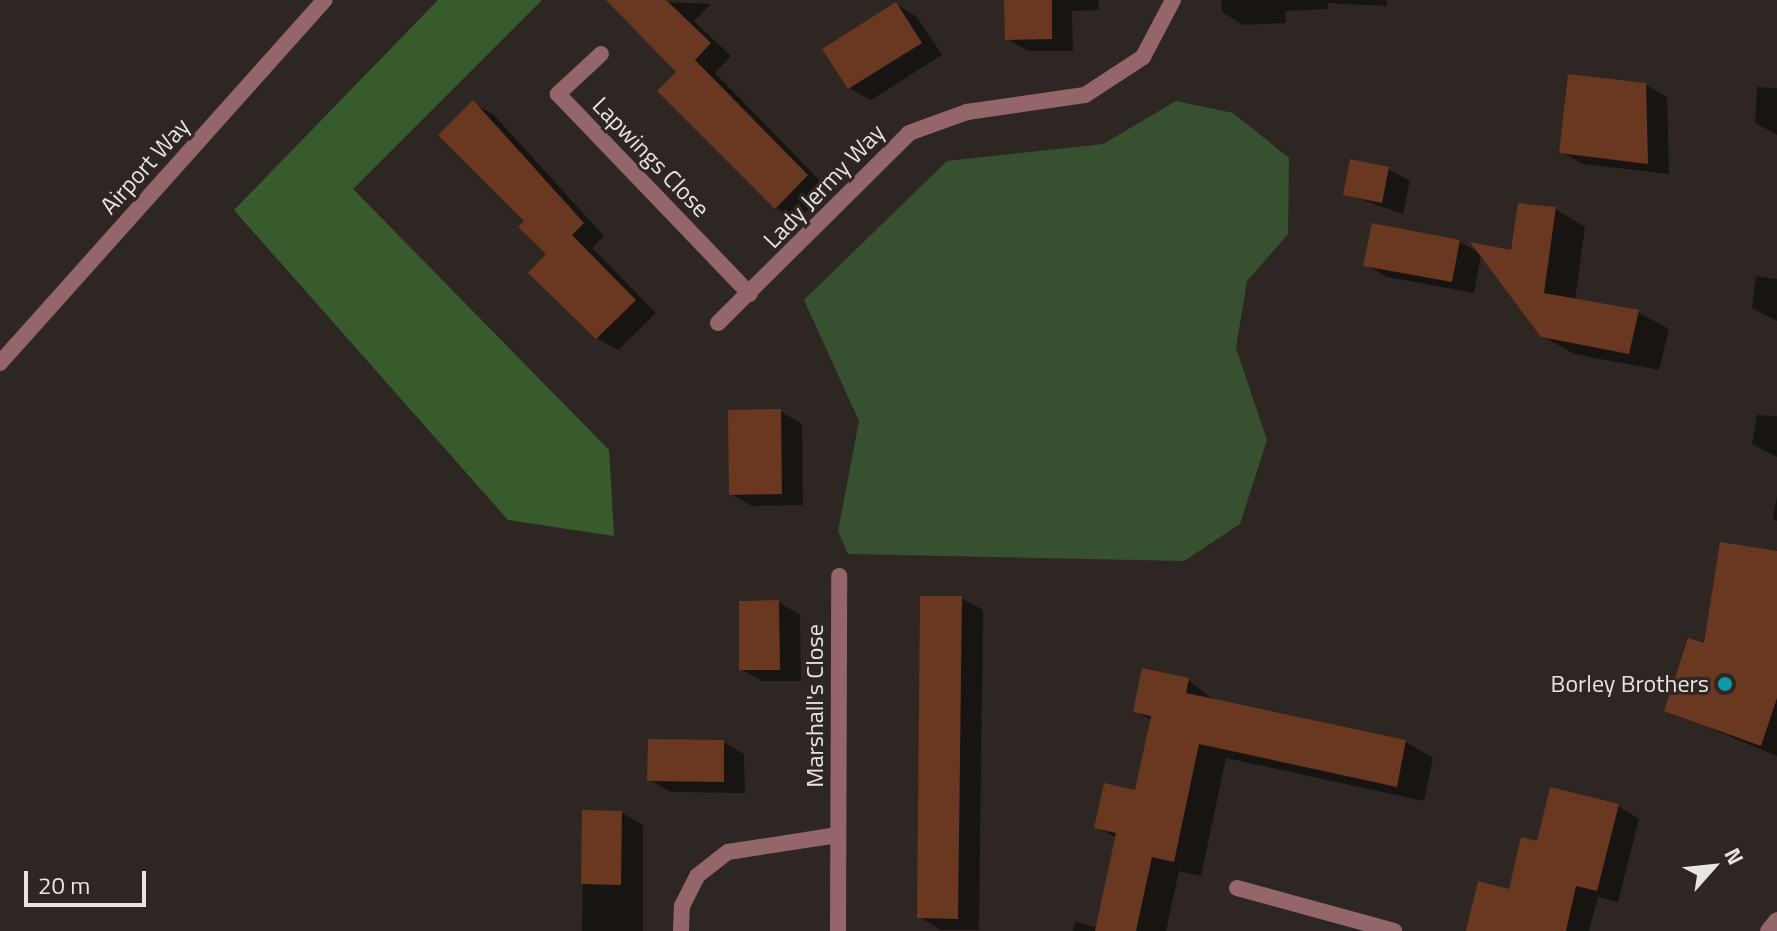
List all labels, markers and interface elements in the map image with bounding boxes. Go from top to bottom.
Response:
street label: Lapwings Close [587,91,715,223]
street label: Airport Way [94,112,196,220]
street label: Lady Jermy Way [758,118,890,254]
street label: Marshall's Close [801,624,829,788]
place label: Borley Brothers [1551,670,1709,698]
marker: Borley Brothers [1716,675,1734,693]
north arrow [1673,827,1753,907]
text: N [1716,842,1753,871]
scale bar [28,855,150,905]
text: 20 m [38,867,90,903]

